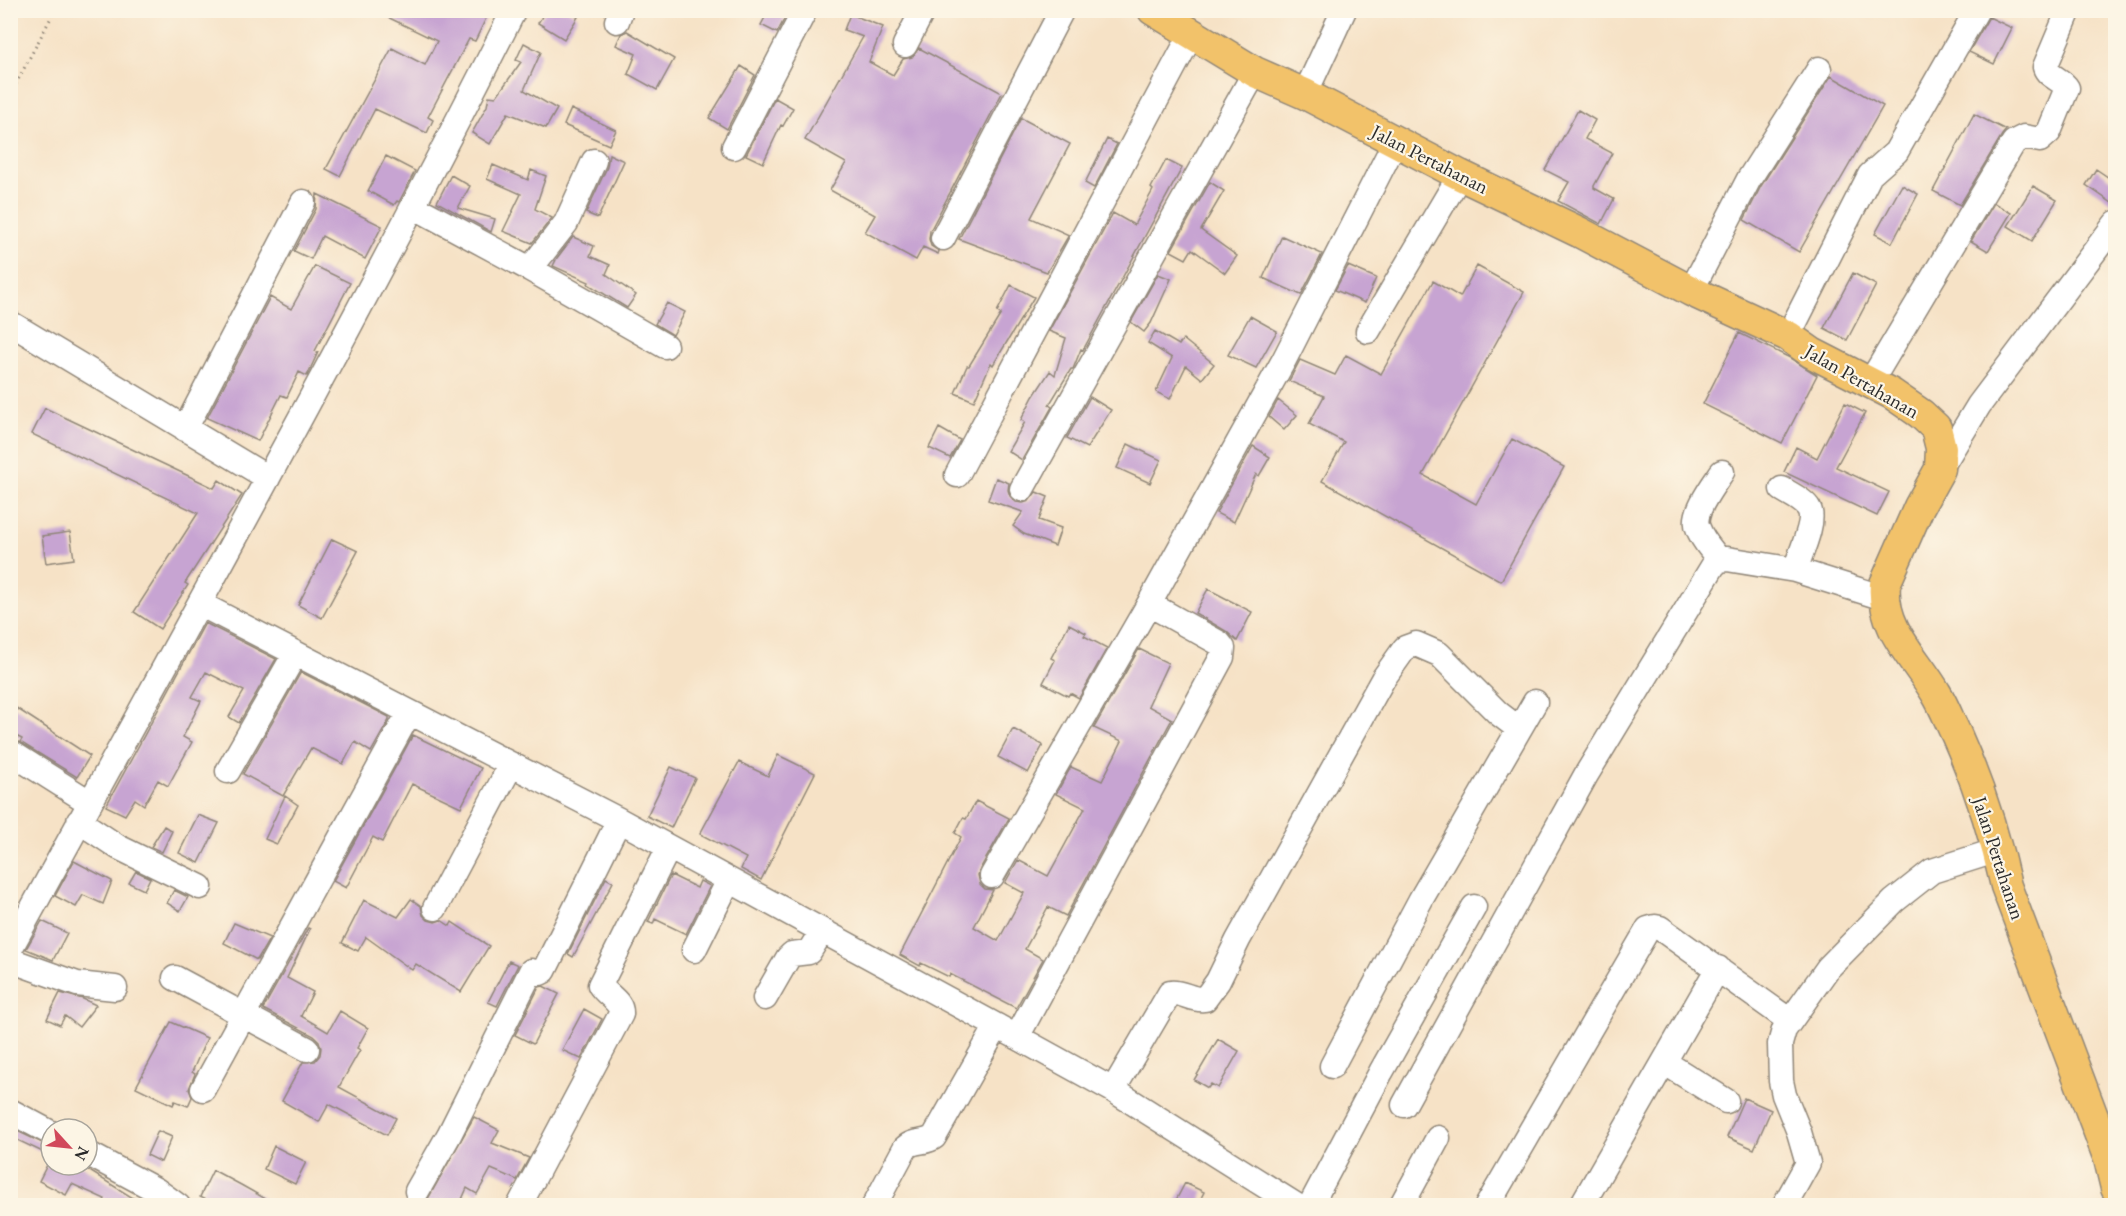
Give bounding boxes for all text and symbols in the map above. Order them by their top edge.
street label: Jalan Pertahanan [1365,117,1493,200]
street label: Jalan Pertahanan [1798,337,1924,425]
street label: Jalan Pertahanan [1966,791,2031,923]
north arrow [39,1117,99,1177]
text: N [70,1143,94,1164]

